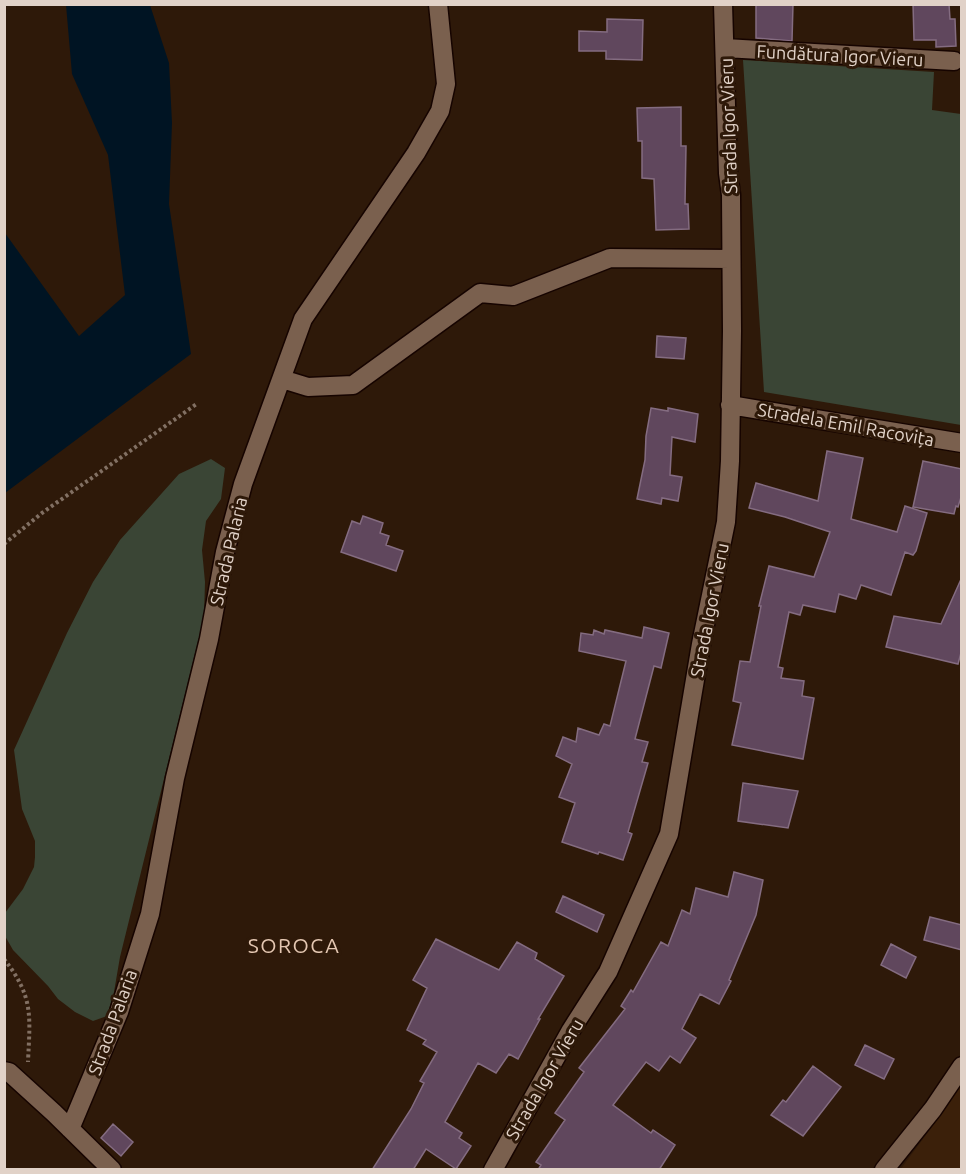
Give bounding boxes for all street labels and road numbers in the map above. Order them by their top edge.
street label: Fundătura Igor Vieru [756,41,924,69]
street label: Strada Igor Vieru [716,58,740,194]
street label: Stradela Emil Racovița [756,399,936,449]
street label: Strada Palaria [206,495,250,607]
street label: Strada Igor Vieru [686,541,732,679]
street label: Strada Palaria [84,967,140,1077]
street label: Strada Igor Vieru [501,1015,587,1143]

